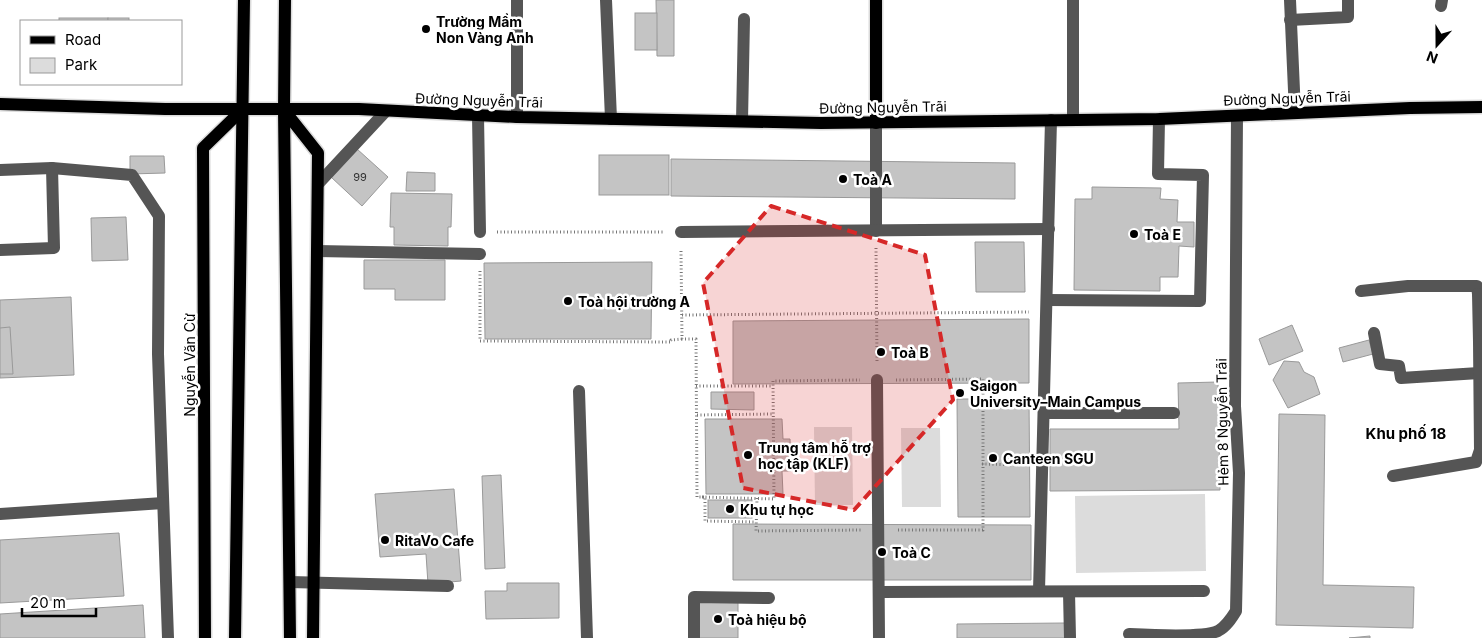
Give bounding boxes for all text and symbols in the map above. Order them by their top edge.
place label: Trường Mầm Non Vàng Anh [436,13,534,46]
legend [20,20,182,85]
north arrow [1412,20,1462,70]
marker: Trường Mầm Non Vàng Anh [420,23,432,35]
text: Road [65,30,101,49]
text: N [1424,48,1440,67]
text: Park [65,55,98,74]
street label: Đường Nguyễn Trãi [1223,87,1351,109]
street label: Đường Nguyễn Trãi [415,89,543,111]
street label: Đường Nguyễn Trãi [819,97,947,117]
house number: 99 [353,170,367,184]
place label: Toà A [853,171,892,188]
marker: Toà A [837,173,849,185]
place label: Toà E [1144,226,1181,243]
marker: Toà E [1128,228,1140,240]
place label: Toà hội trường A [578,293,691,310]
marker: Toà hội trường A [562,295,574,307]
street label: Nguyễn Văn Cừ [181,313,198,417]
place label: Toà B [891,344,929,361]
marker: Toà B [875,346,887,358]
street label: Hẻm 8 Nguyễn Trãi [1212,358,1232,486]
place label: Saigon University–Main Campus [970,377,1141,410]
marker: Saigon University–Main Campus [954,387,966,399]
district label: Khu phố 18 [1366,424,1447,443]
place label: Trung tâm hỗ trợ học tập (KLF) [758,439,871,472]
marker: Trung tâm hỗ trợ học tập (KLF) [742,449,754,461]
place label: Canteen SGU [1003,450,1094,467]
marker: Canteen SGU [987,452,999,464]
place label: Khu tự học [740,501,814,518]
marker: Khu tự học [724,503,736,515]
place label: RitaVo Cafe [395,532,474,549]
marker: RitaVo Cafe [379,534,391,546]
place label: Toà C [892,544,931,561]
marker: Toà C [876,546,888,558]
scale bar [22,586,96,618]
text: 20 m [30,593,66,612]
place label: Toà hiệu bộ [728,611,807,628]
marker: Toà hiệu bộ [712,613,724,625]

